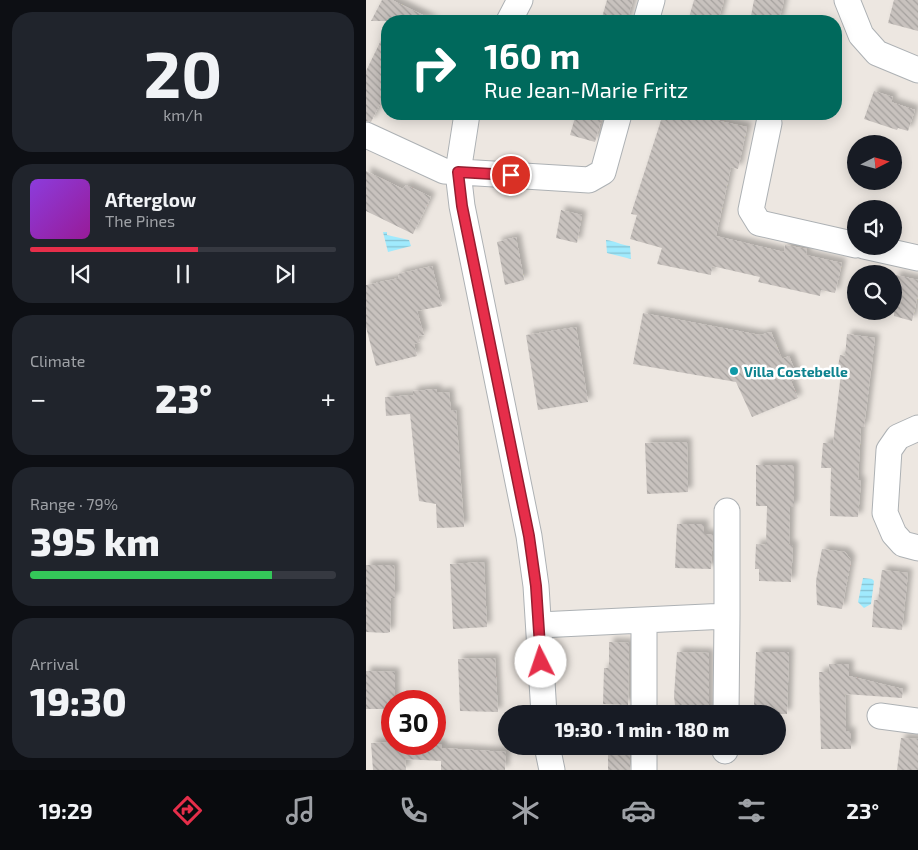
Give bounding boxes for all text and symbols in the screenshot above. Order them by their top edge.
text: 20 [144,33,222,111]
text: 160 m [484,34,580,76]
icon: right [401,35,466,100]
text: Rue Jean-Marie Fritz [484,76,688,102]
text: km/h [163,105,203,124]
north arrow [847,135,902,190]
map controls [847,135,902,320]
pin [490,154,532,196]
icon: arrive [497,161,525,189]
text: Afterglow [105,188,196,211]
button: sound [847,200,902,255]
text: The Pines [105,211,175,230]
icon: previous [67,260,95,288]
icon: pause [169,260,197,288]
icon: next [271,260,299,288]
button: search [847,265,902,320]
text: Climate [30,351,85,370]
place label: Villa Costebelle [744,363,848,380]
marker: Villa Costebelle [728,365,740,377]
text: 23° [155,375,212,421]
text: − [30,381,46,415]
text: + [321,381,336,415]
text: Range · 79% [30,494,118,513]
text: 395 km [30,518,160,564]
position arrow [514,635,566,687]
text: Arrival [30,654,79,673]
text: 19:30 [30,678,126,724]
speed limit sign: 30 [381,690,446,755]
text: 19:30 · 1 min · 180 m [555,718,729,741]
icon: directions [170,793,205,828]
icon: music [283,793,318,828]
icon: phone [396,793,431,828]
icon: climate [508,793,543,828]
icon: car [621,793,656,828]
icon: filters [734,793,769,828]
text: 19:29 [39,797,93,823]
text: 23° [846,797,879,823]

